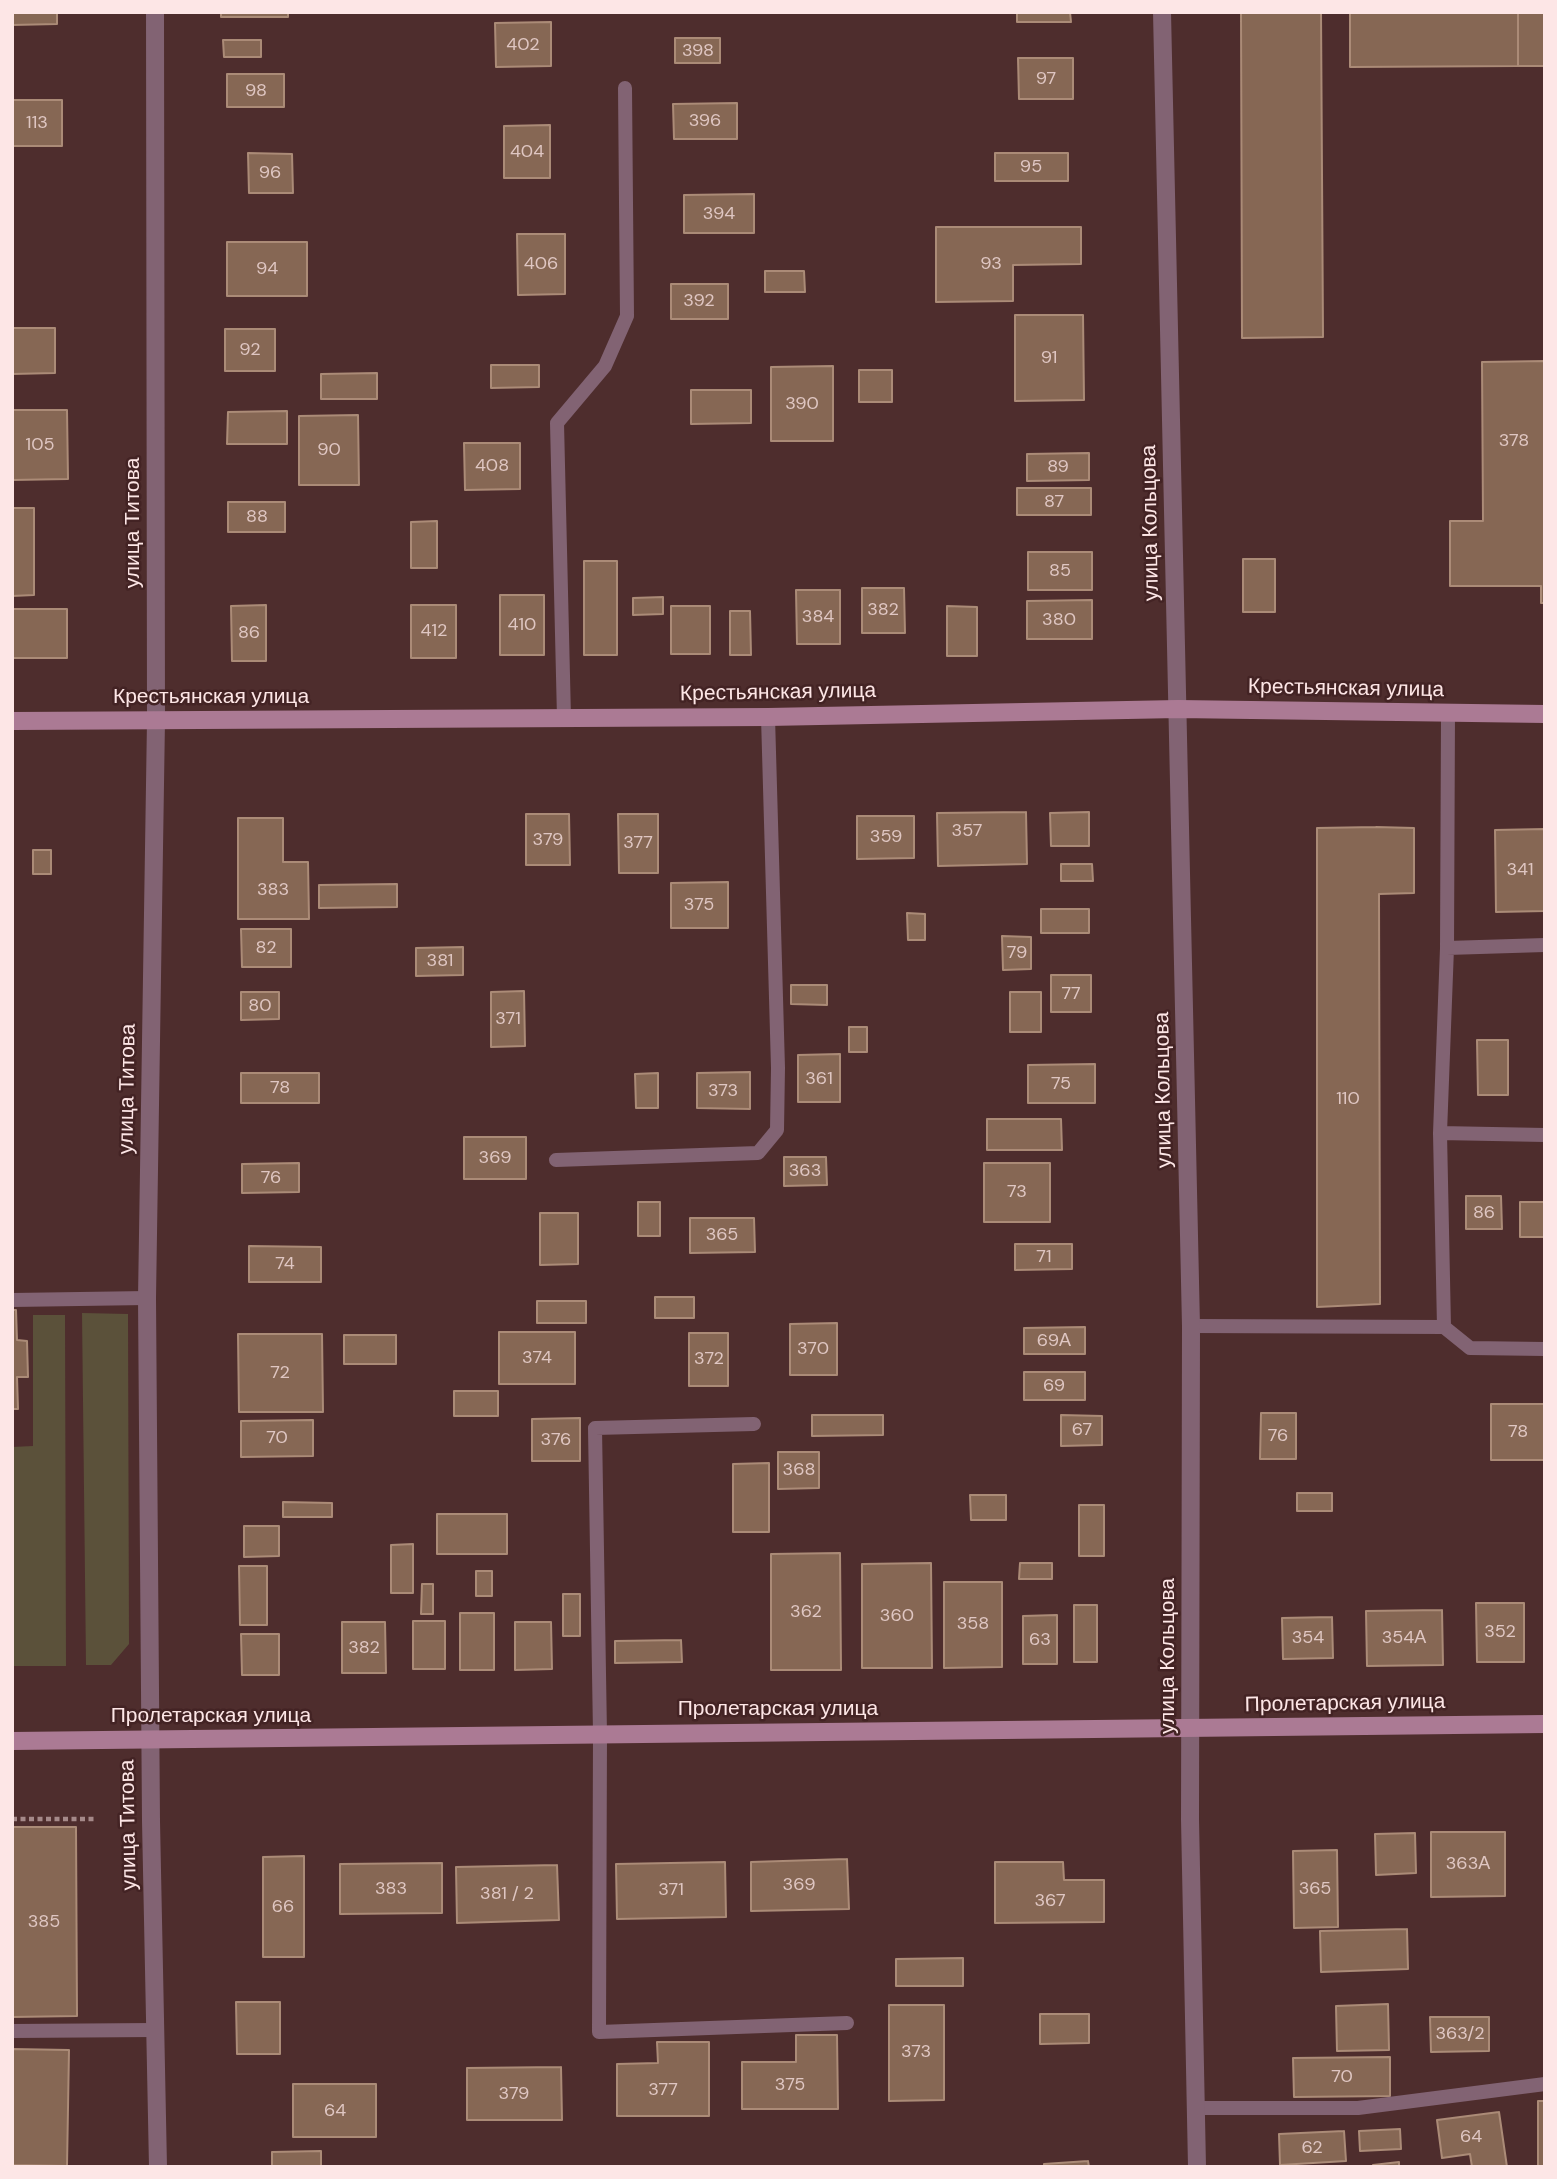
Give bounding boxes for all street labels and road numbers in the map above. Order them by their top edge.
street label: улица Кольцова [1137,445,1165,601]
street label: улица Титова [120,458,146,588]
street label: Крестьянская улица [1248,675,1444,703]
street label: Крестьянская улица [680,679,876,707]
street label: Крестьянская улица [113,684,309,710]
street label: улица Кольцова [1150,1012,1178,1168]
street label: улица Титова [114,1023,142,1155]
street label: улица Кольцова [1155,1578,1181,1734]
street label: Пролетарская улица [1245,1690,1445,1718]
street label: Пролетарская улица [678,1696,878,1722]
street label: Пролетарская улица [111,1703,311,1729]
street label: улица Титова [115,1759,143,1891]

